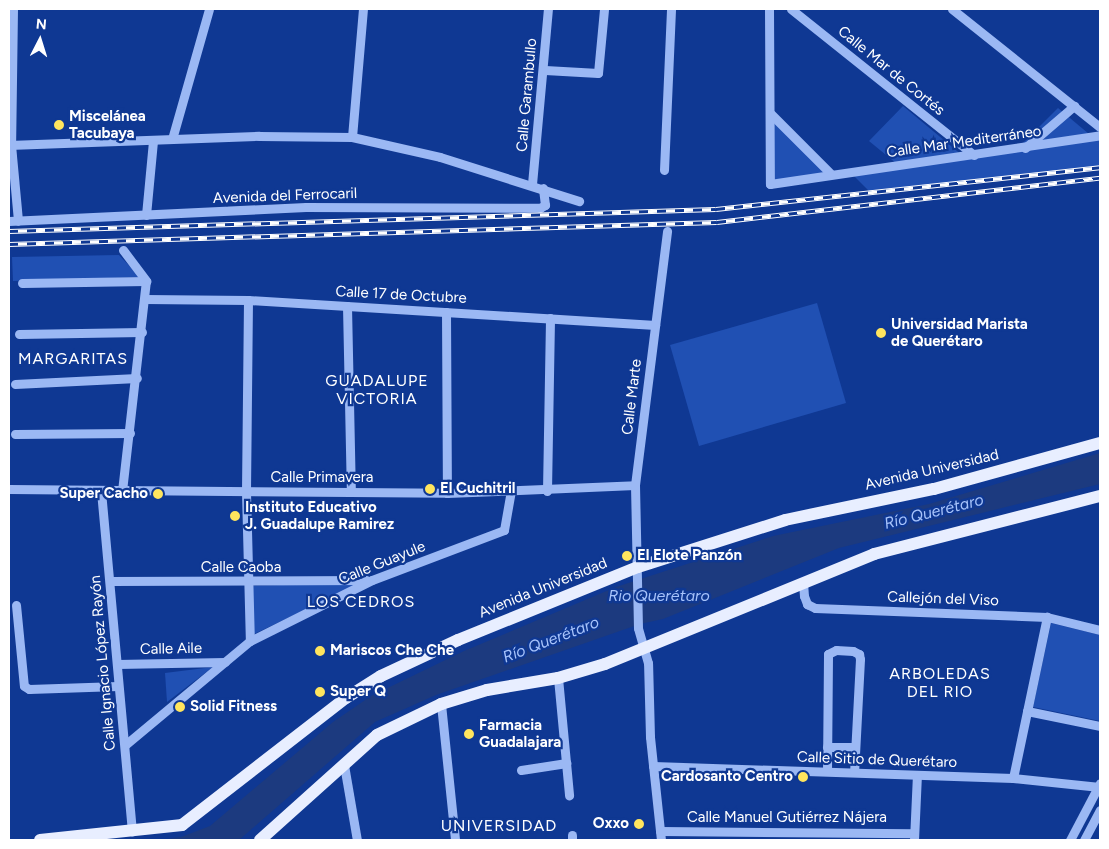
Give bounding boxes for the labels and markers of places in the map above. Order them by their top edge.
place label: Miscelánea Tacubaya [69,107,146,142]
marker: Miscelánea Tacubaya [53,119,65,131]
place label: Universidad Marista de Querétaro [891,315,1028,350]
marker: Universidad Marista de Querétaro [875,327,887,339]
place label: El Cuchitril [440,480,515,498]
marker: El Cuchitril [424,483,436,495]
place label: Super Cacho [59,485,148,503]
marker: Super Cacho [152,488,164,500]
place label: Instituto Educativo J. Guadalupe Ramirez [245,498,394,533]
marker: Instituto Educativo J. Guadalupe Ramirez [229,510,241,522]
place label: El Elote Panzón [637,547,742,565]
marker: El Elote Panzón [621,550,633,562]
place label: Mariscos Che Che [330,642,454,660]
marker: Mariscos Che Che [314,645,326,657]
place label: Super Q [330,683,386,701]
marker: Super Q [314,686,326,698]
place label: Solid Fitness [190,698,277,716]
marker: Solid Fitness [174,701,186,713]
place label: Farmacia Guadalajara [479,716,561,751]
marker: Farmacia Guadalajara [463,728,475,740]
place label: Cardosanto Centro [661,768,793,786]
marker: Cardosanto Centro [797,771,809,783]
place label: Oxxo [593,815,629,833]
marker: Oxxo [633,818,645,830]

